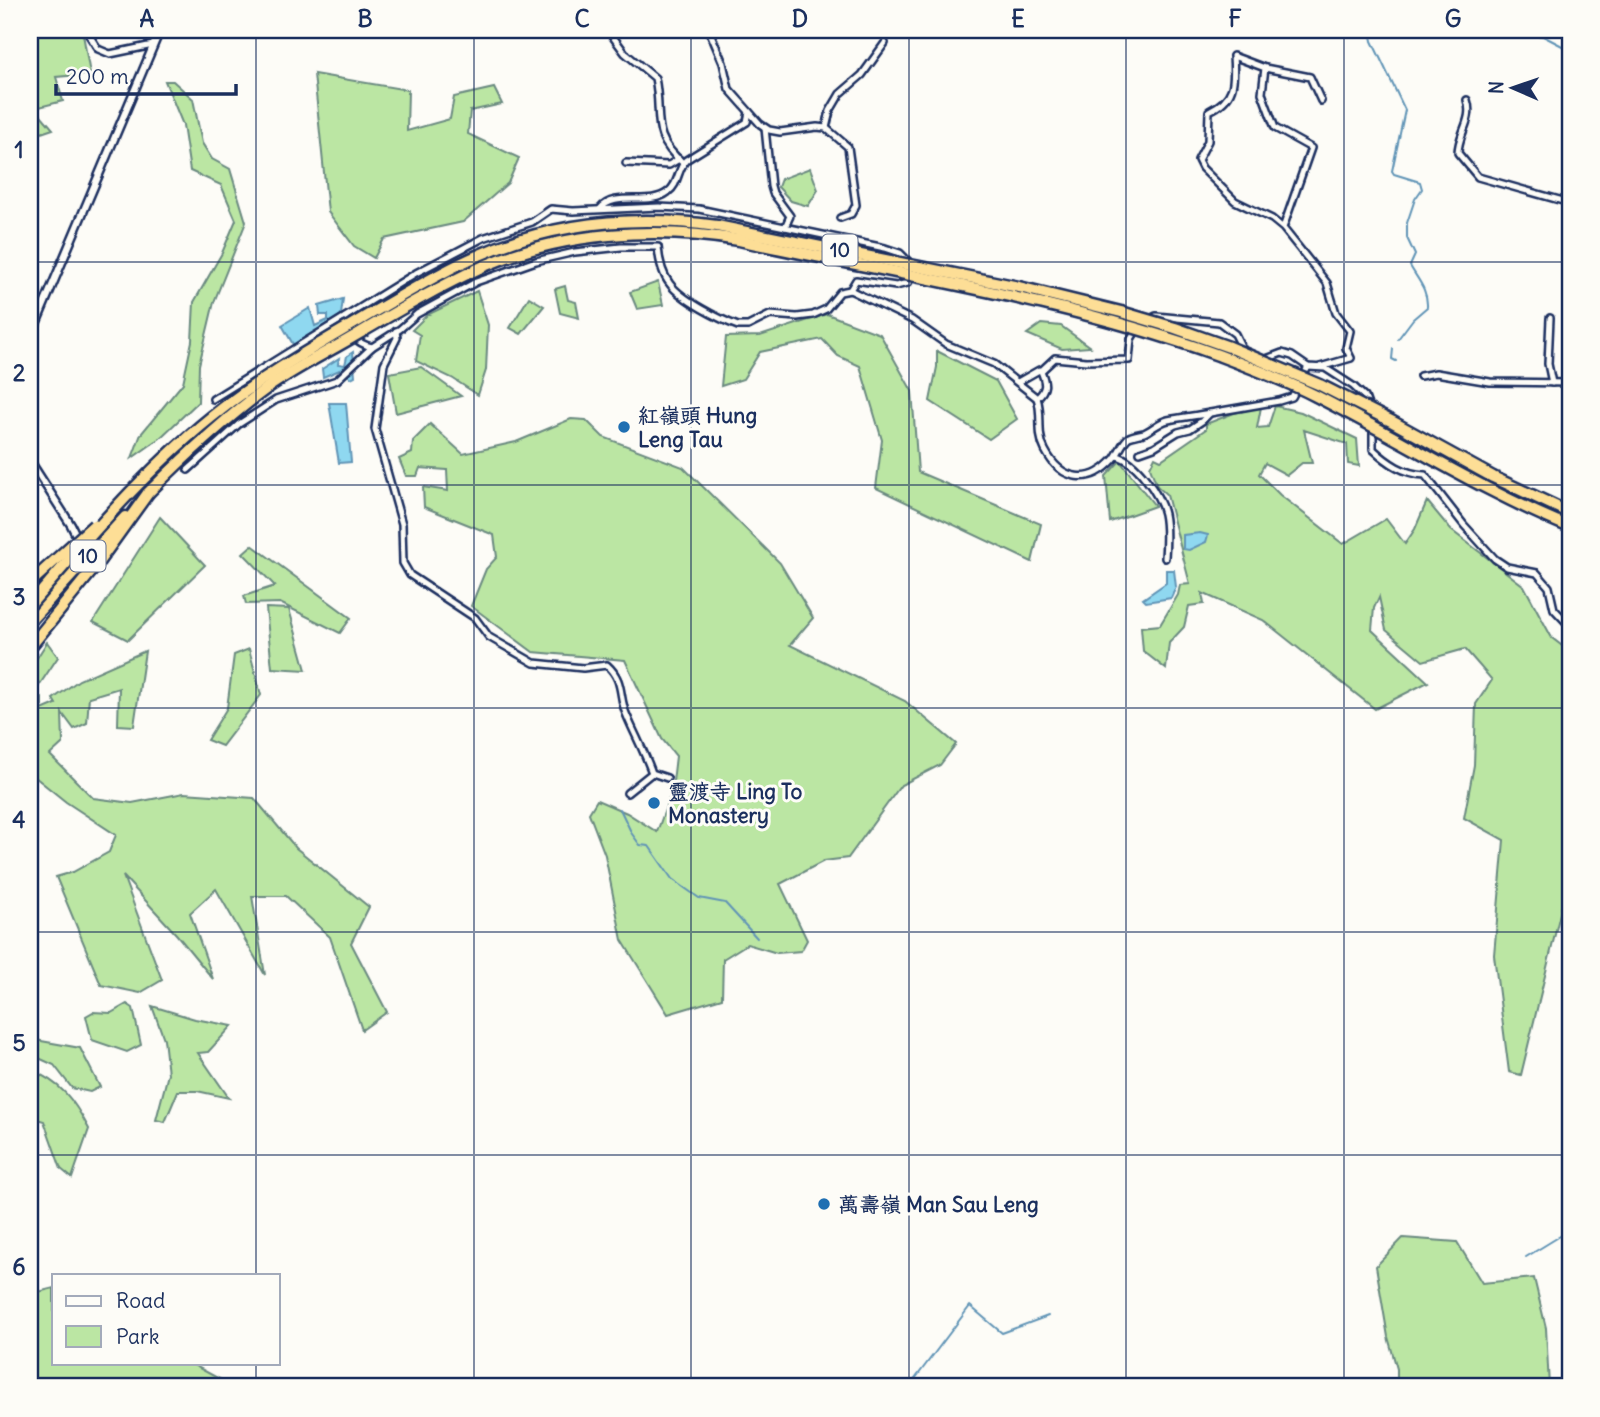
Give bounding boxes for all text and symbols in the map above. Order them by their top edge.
text: A [140,4,155,33]
text: B [357,4,373,33]
text: C [574,4,590,33]
text: D [792,4,808,33]
text: E [1011,4,1025,33]
text: F [1228,4,1242,33]
text: G [1445,4,1461,33]
scale bar [56,52,236,96]
north arrow [1478,52,1548,122]
text: 200 m [66,63,129,90]
text: N [1484,80,1508,94]
text: 1 [14,135,24,164]
road number: 10 [822,234,858,266]
text: 2 [13,358,26,387]
place label: 紅嶺頭 Hung Leng Tau [638,402,757,453]
marker: 紅嶺頭 Hung Leng Tau [616,419,632,435]
road number: 10 [70,540,106,572]
text: 3 [12,582,26,611]
place label: 靈渡寺 Ling To Monastery [668,778,803,829]
marker: 靈渡寺 Ling To Monastery [646,795,662,811]
text: 4 [12,805,26,834]
text: 5 [12,1028,26,1057]
place label: 萬壽嶺 Man Sau Leng [838,1191,1039,1218]
marker: 萬壽嶺 Man Sau Leng [816,1196,832,1212]
text: 6 [12,1252,26,1281]
legend [52,1274,280,1364]
text: Road [116,1287,165,1314]
text: Park [116,1323,159,1350]

